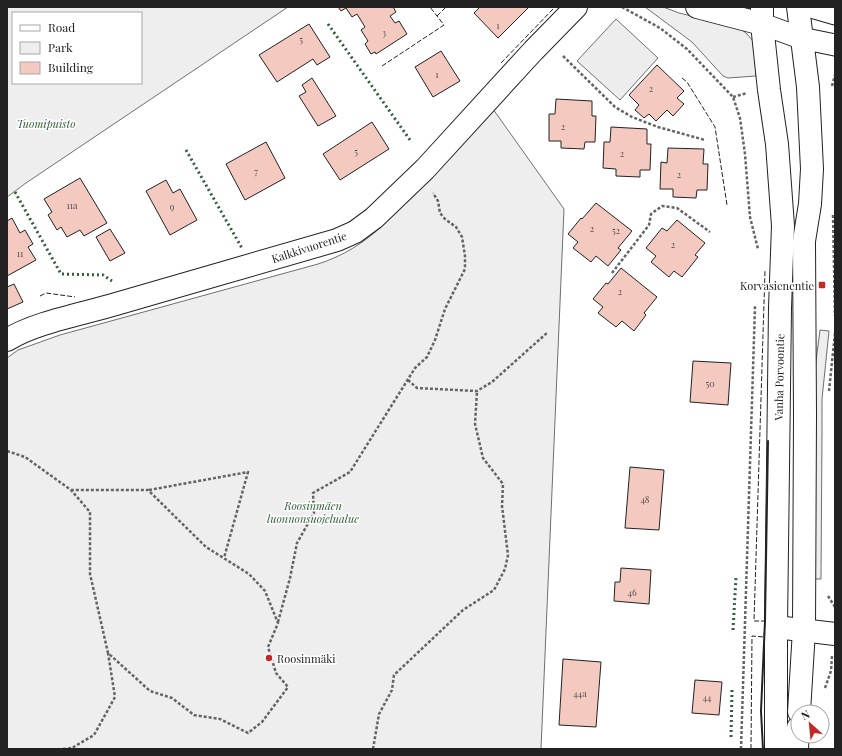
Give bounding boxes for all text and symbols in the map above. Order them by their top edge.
legend [12,12,142,84]
text: Road [48,19,75,35]
house number: 1 [496,19,500,31]
house number: 3 [382,26,386,38]
house number: 5 [299,33,303,45]
text: Park [48,39,73,55]
text: Building [48,59,94,75]
house number: 1 [435,68,439,80]
house number: 2 [649,82,653,94]
park label: Tuomipuisto [16,116,76,131]
house number: 2 [561,120,565,132]
house number: 5 [354,145,358,157]
house number: 2 [620,147,624,159]
house number: 7 [254,165,258,177]
house number: 2 [677,168,681,180]
house number: 11a [66,199,78,211]
house number: 9 [170,200,175,212]
house number: 2 [590,222,594,234]
house number: 52 [612,224,620,236]
street label: Kalkkivuorentie [270,228,349,266]
house number: 2 [671,238,675,250]
house number: 11 [17,247,24,259]
place label: Korvasienentie [740,278,814,293]
marker: Korvasienentie [817,280,827,290]
house number: 2 [618,285,622,297]
street label: Vanha Porvoontie [771,333,787,421]
house number: 50 [705,377,715,389]
house number: 48 [640,493,650,505]
park label: Roosinmäen luonnonsuojelualue [267,498,359,526]
house number: 46 [627,586,637,598]
place label: Roosinmäki [277,651,335,666]
marker: Roosinmäki [264,653,274,663]
house number: 44a [573,687,587,699]
house number: 44 [703,691,712,703]
north arrow [790,704,830,744]
text: N [798,706,812,723]

